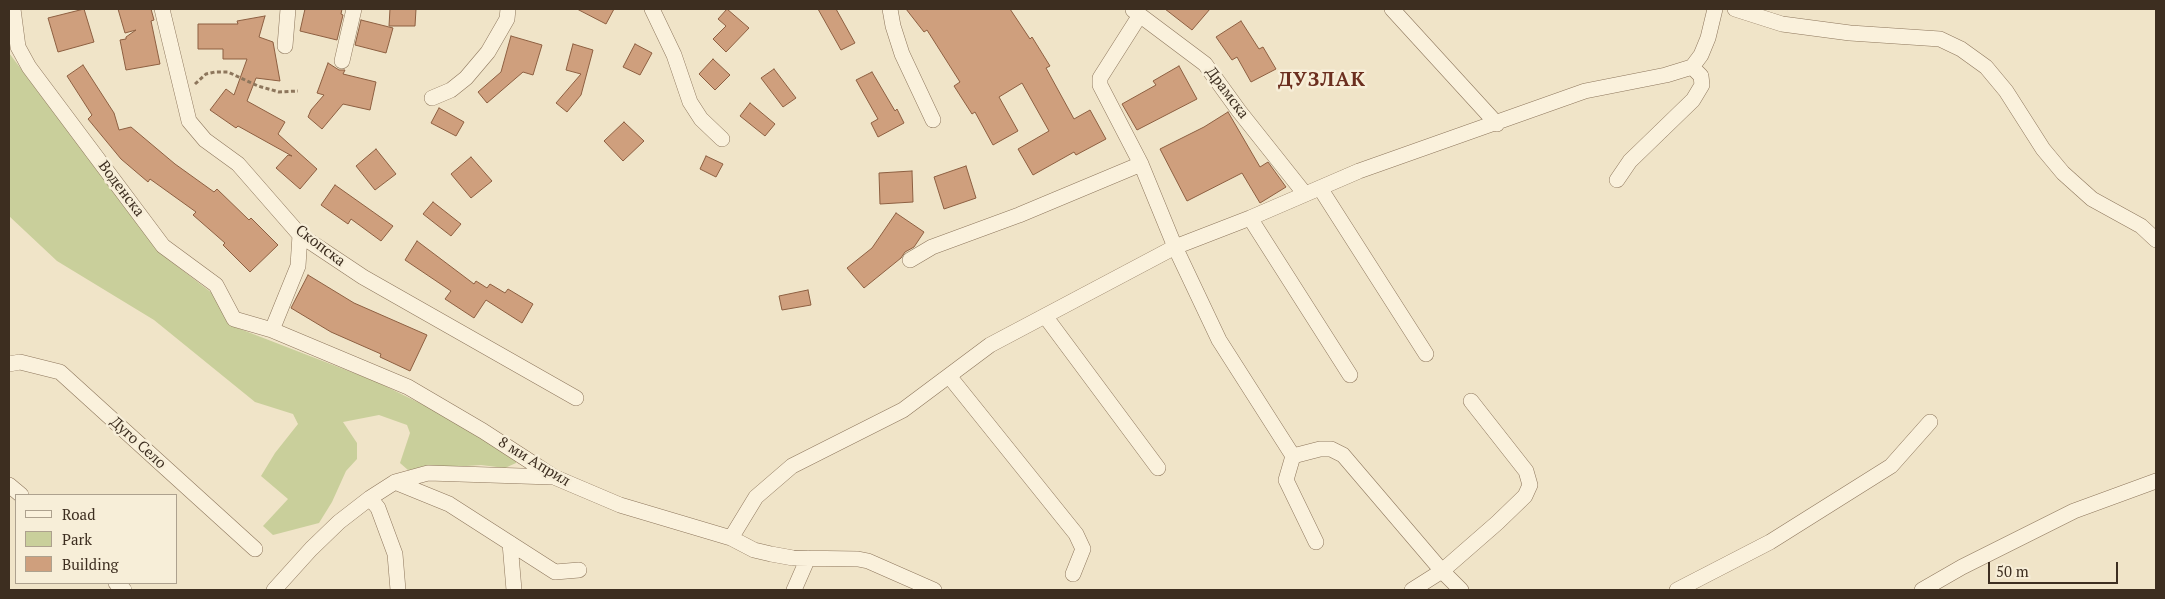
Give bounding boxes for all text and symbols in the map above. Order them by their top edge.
street label: Драмска [1202,64,1252,122]
district label: ДУЗЛАК [1277,68,1367,92]
street label: Воденска [94,158,148,220]
street label: Скопска [292,221,348,271]
street label: Дуго Село [106,413,170,473]
street label: 8 ми Април [495,434,573,490]
legend [15,494,178,584]
text: Road [62,504,95,524]
text: Park [62,529,92,549]
scale bar [1990,552,2120,584]
text: Building [62,554,119,574]
text: 50 m [1996,561,2029,581]

